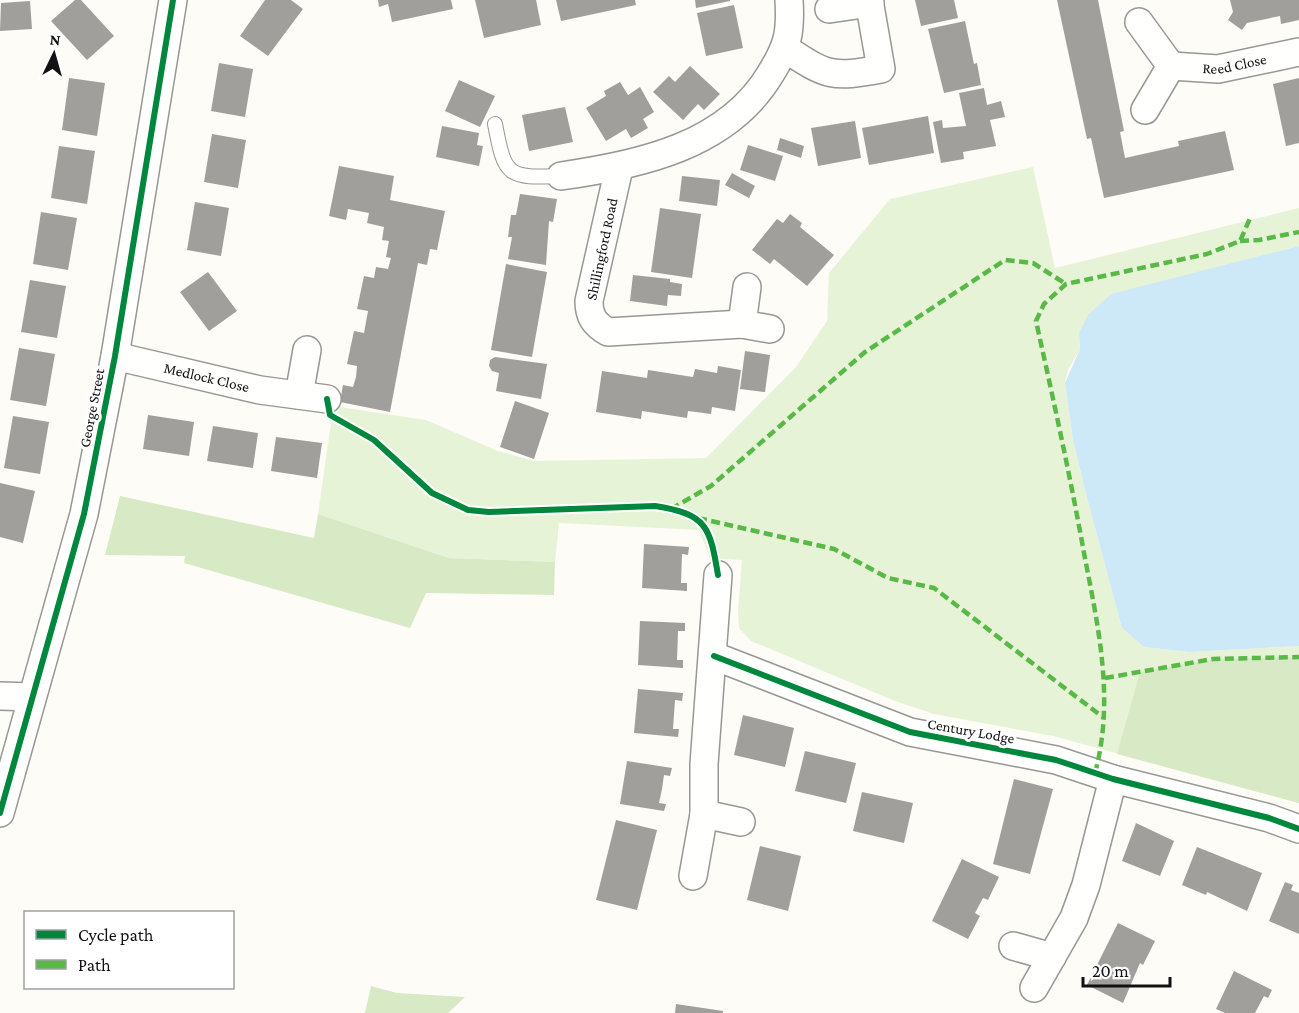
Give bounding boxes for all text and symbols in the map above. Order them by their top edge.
north arrow [24,24,84,84]
text: N [49,31,62,49]
street label: Reed Close [1202,51,1268,77]
street label: Shillingford Road [583,196,622,302]
street label: Medlock Close [162,360,251,395]
street label: George Street [76,366,109,449]
street label: Century Lodge [926,715,1016,748]
legend [24,911,234,989]
text: Cycle path [78,925,154,945]
scale bar [1083,950,1170,988]
text: Path [78,955,111,975]
text: 20 m [1092,961,1129,981]

